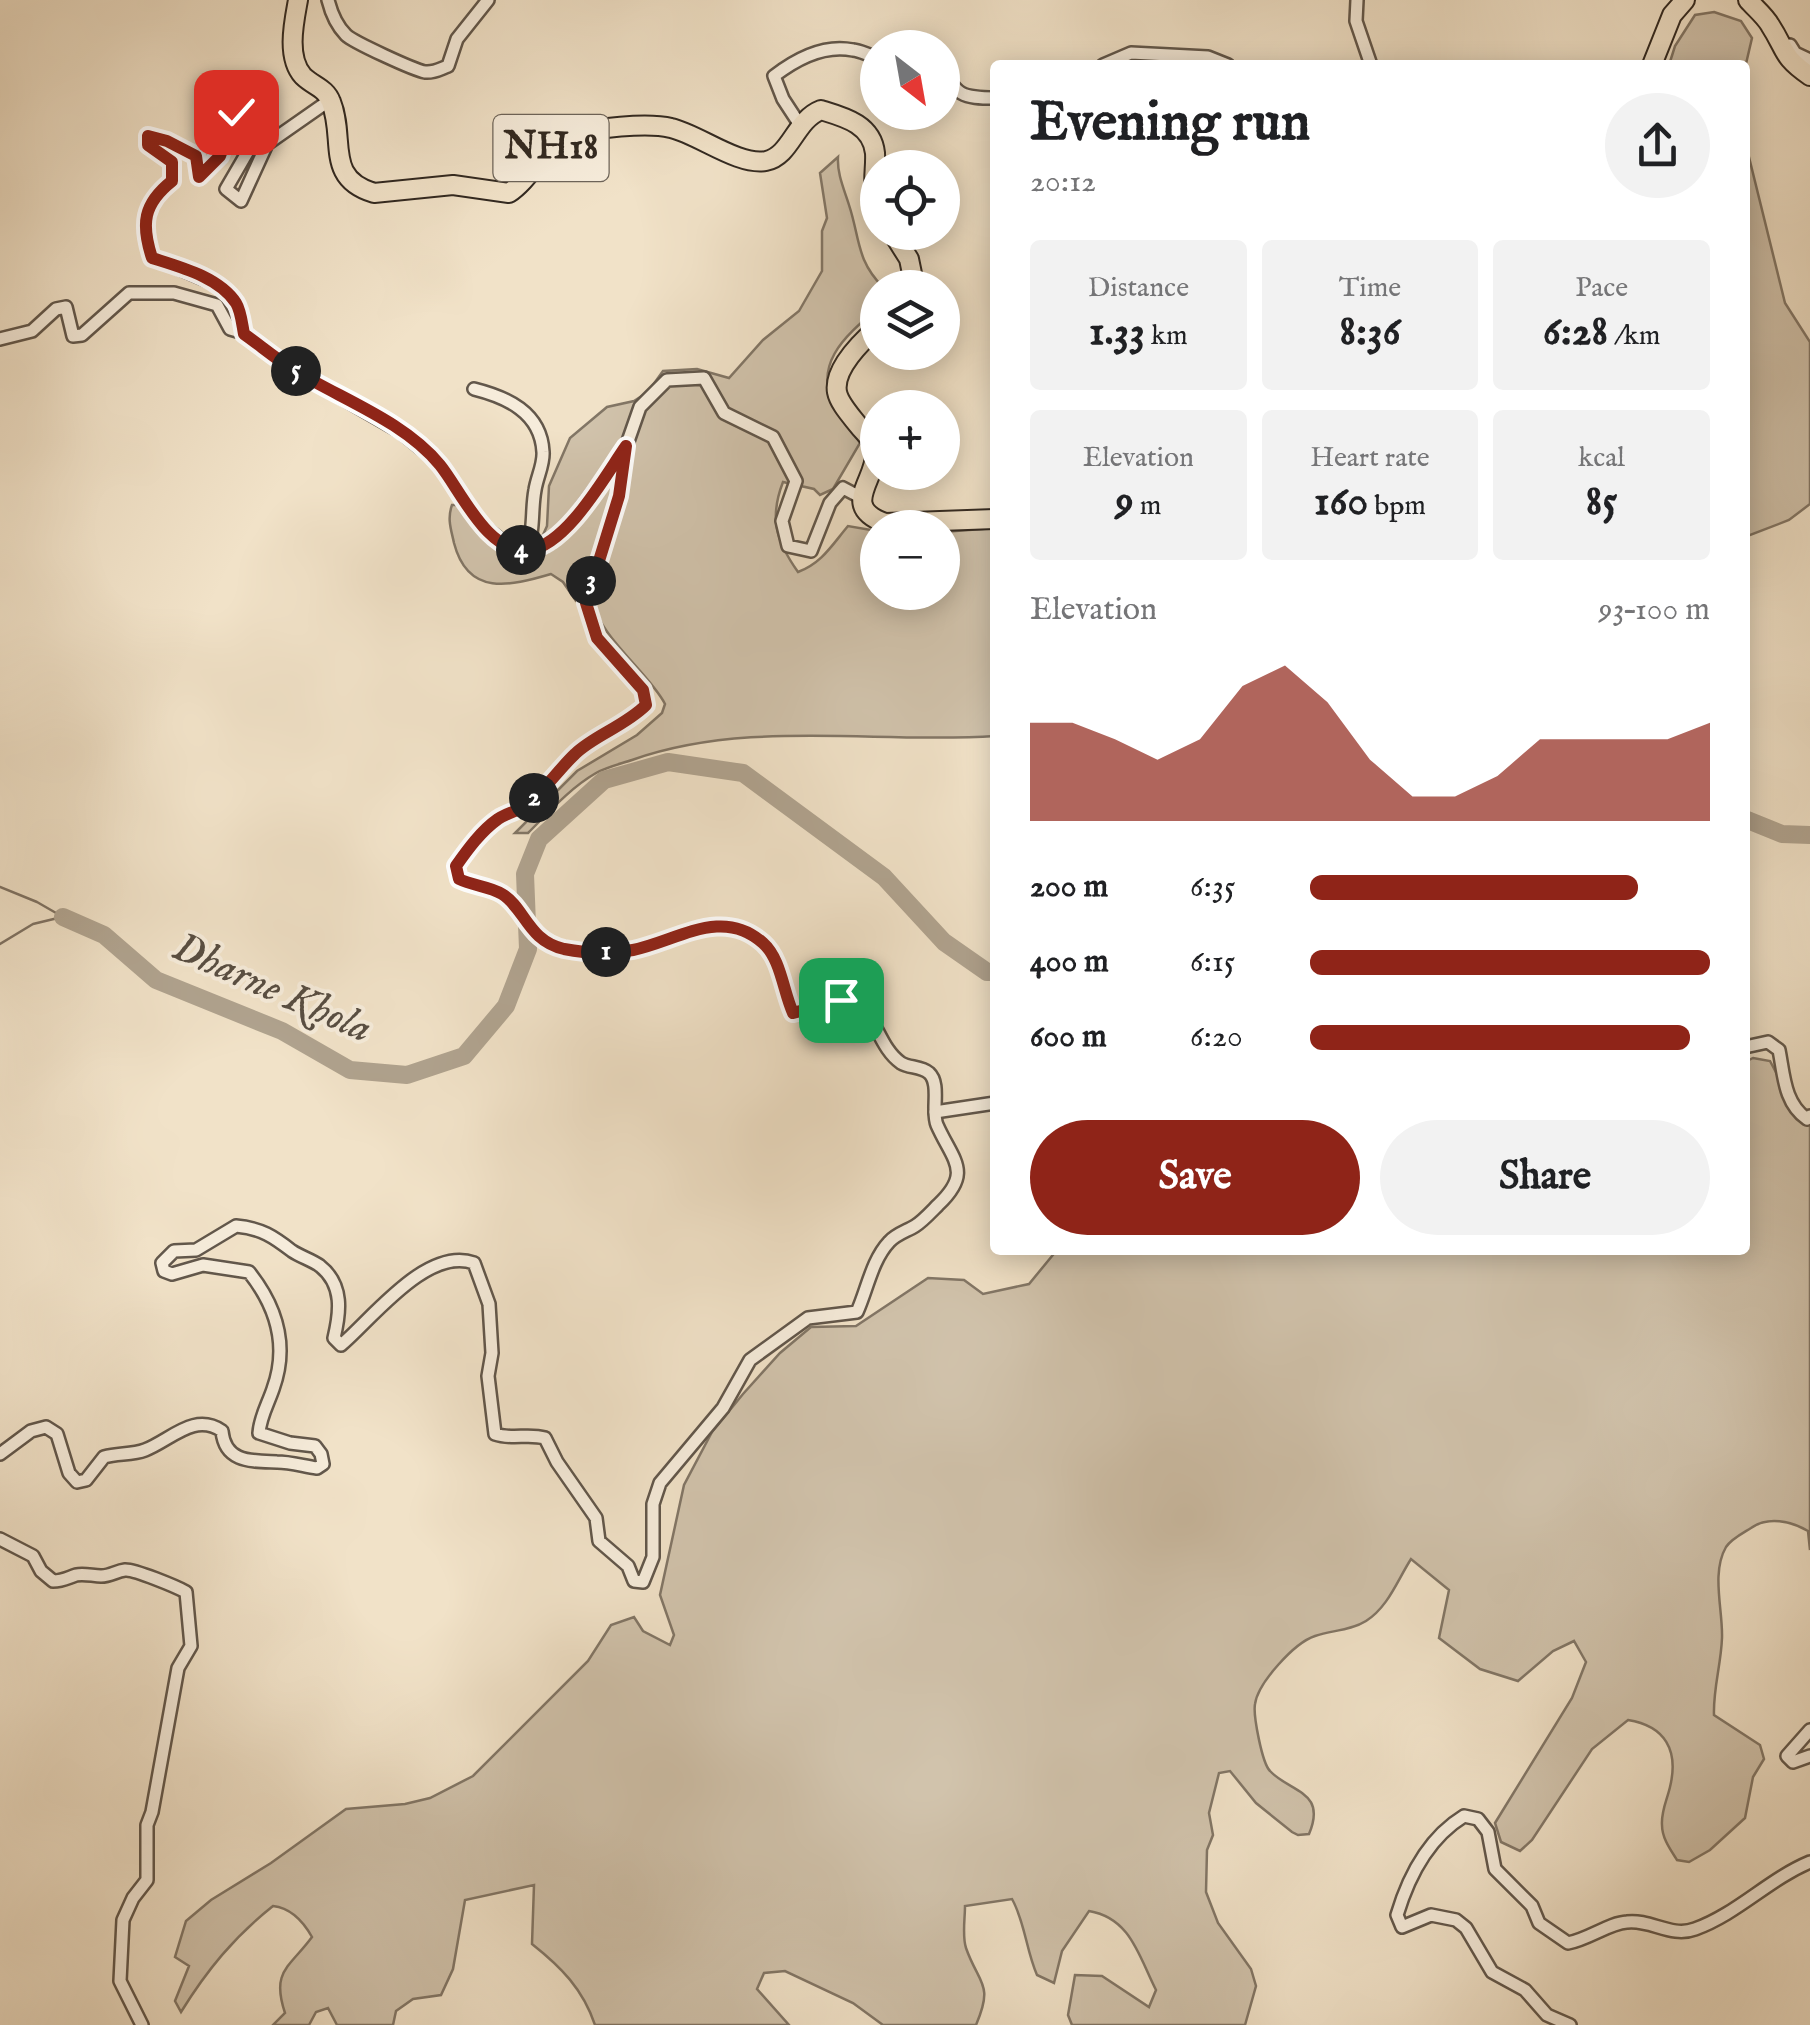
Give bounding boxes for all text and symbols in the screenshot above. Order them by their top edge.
north arrow [860,30,960,130]
map controls [860,30,960,610]
pin [194,70,279,155]
icon: check [209,85,264,140]
text: Evening run [1030,89,1310,159]
button: share [1605,93,1710,198]
road number: NH18 [494,115,608,181]
button: locate [860,150,960,250]
text: 20:12 [1030,162,1096,203]
button: layers [860,270,960,370]
text: Distance [1088,271,1189,306]
text: Time [1339,271,1401,306]
text: Pace [1575,271,1628,306]
text: 1.33 [1089,306,1145,359]
text: 8:36 [1340,306,1400,359]
text: 6:28 [1543,306,1608,359]
text: km [1145,319,1188,354]
text: /km [1608,319,1660,354]
pin: 5 [271,346,321,396]
text: 5 [291,353,301,388]
button: + [860,390,960,490]
text: Elevation [1083,441,1194,476]
text: Heart rate [1310,441,1430,476]
text: kcal [1578,441,1625,476]
text: 9 [1115,476,1134,529]
text: 160 [1314,476,1368,529]
text: 85 [1586,476,1618,529]
text: m [1134,489,1161,524]
text: bpm [1368,489,1426,524]
button: − [860,510,960,610]
pin: 4 [496,525,546,575]
text: 4 [514,532,528,567]
pin: 3 [566,556,616,606]
text: 3 [586,563,596,598]
text: Elevation [1030,590,1157,631]
text: 93–100 m [1598,590,1710,631]
pin: 2 [509,773,559,823]
text: 2 [527,780,541,815]
text: 200 m [1030,867,1108,908]
text: 6:35 [1190,867,1235,908]
water label: Dharne Khola [164,922,380,1056]
pin: 1 [581,927,631,977]
text: 1 [601,934,611,969]
text: 400 m [1030,942,1109,983]
text: 6:15 [1190,942,1235,983]
pin [799,958,884,1043]
icon: arrive [814,973,869,1028]
text: 600 m [1030,1017,1107,1058]
text: 6:20 [1190,1017,1243,1058]
button: Save [1030,1120,1360,1235]
button: Share [1380,1120,1710,1235]

